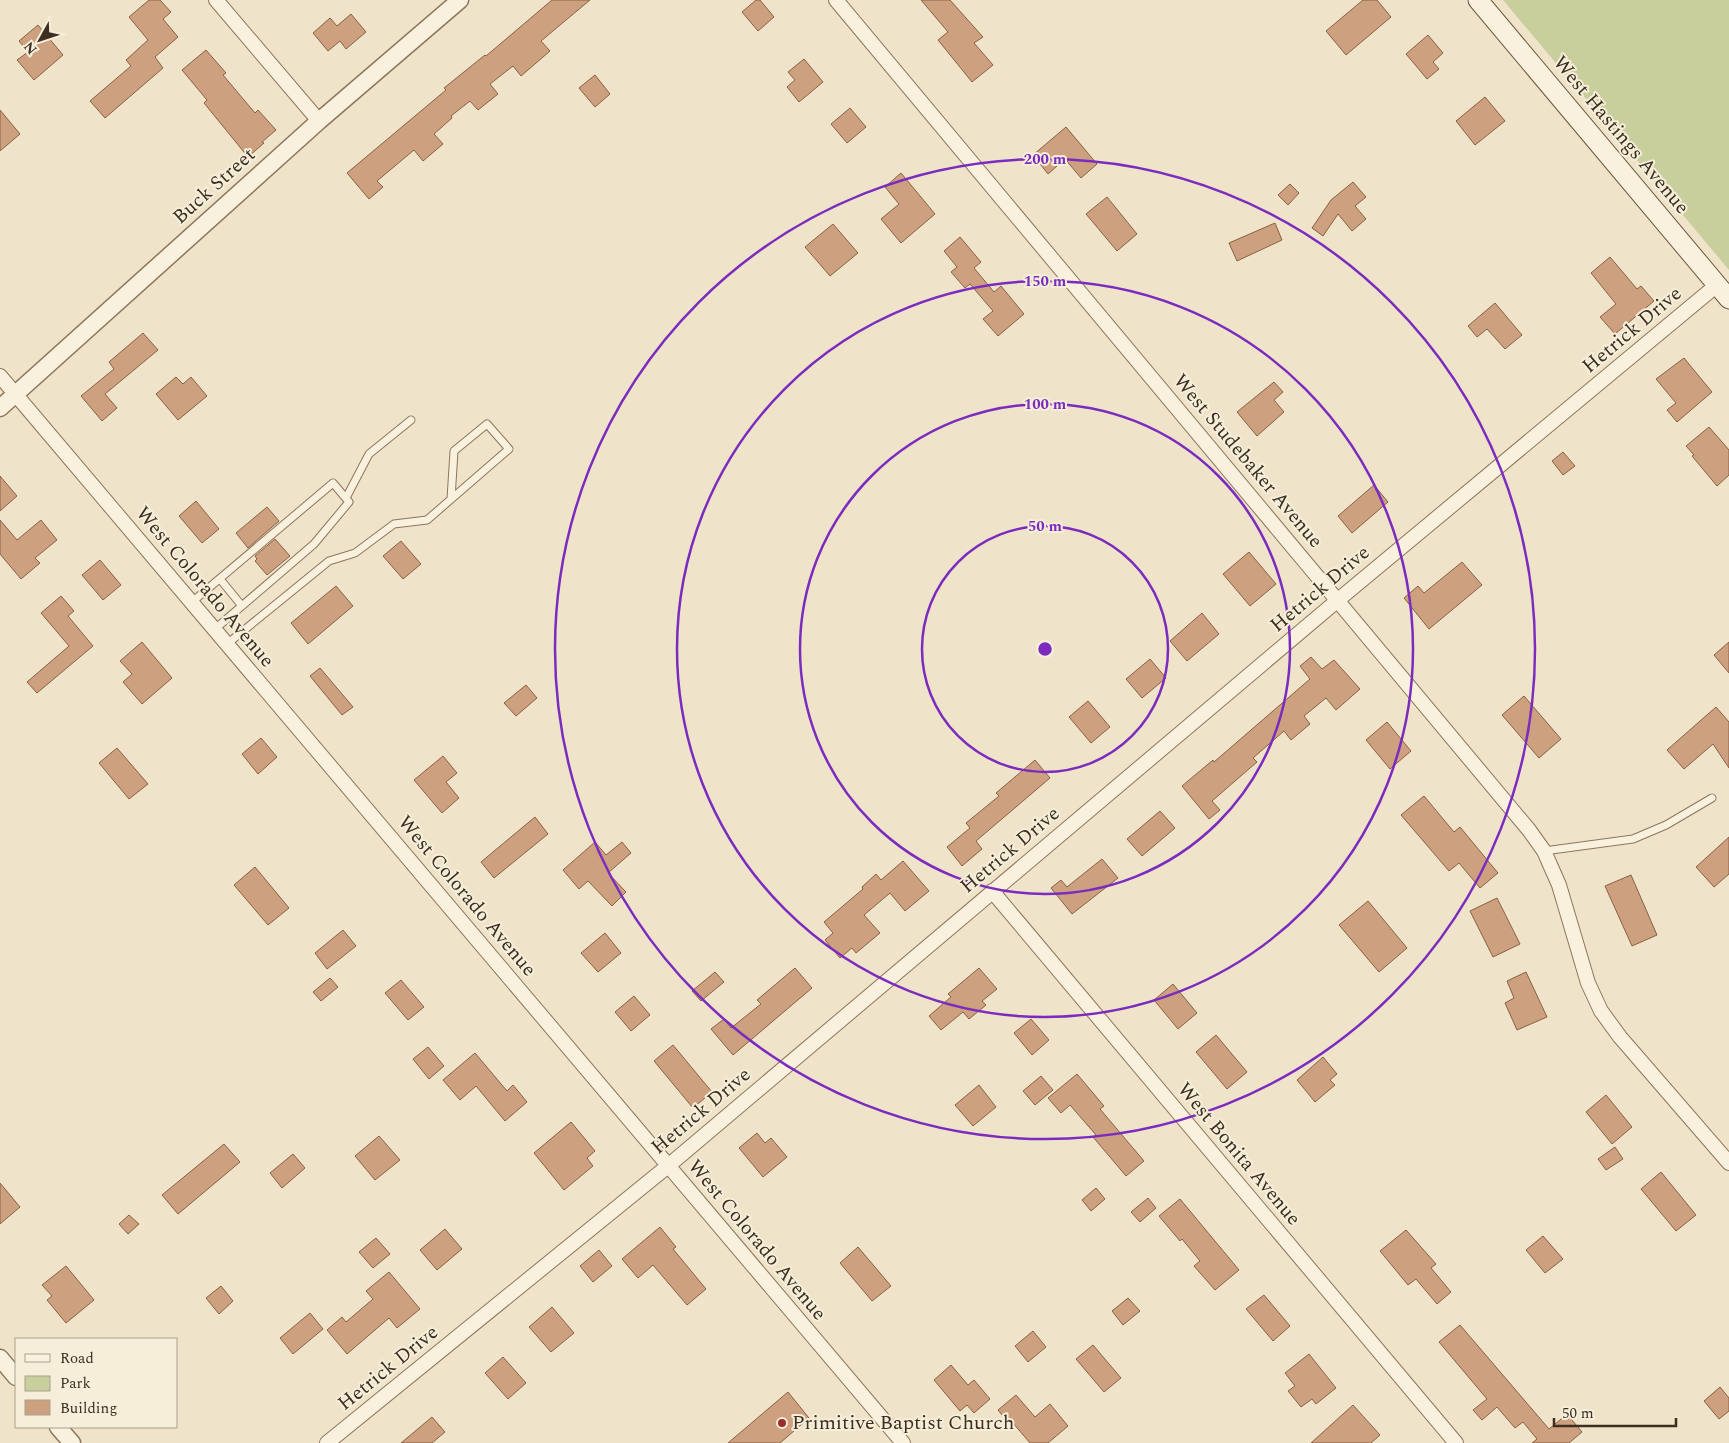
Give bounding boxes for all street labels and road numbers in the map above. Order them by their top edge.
street label: West Hastings Avenue [1546,49,1696,221]
street label: Buck Street [166,141,262,231]
street label: Hetrick Drive [1576,279,1688,381]
street label: West Studebaker Avenue [1166,367,1330,555]
street label: West Colorado Avenue [128,500,282,674]
street label: Hetrick Drive [1264,538,1376,640]
street label: Hetrick Drive [954,799,1066,901]
street label: West Colorado Avenue [390,809,544,983]
street label: Hetrick Drive [645,1060,757,1162]
street label: West Bonita Avenue [1170,1076,1308,1232]
street label: West Colorado Avenue [680,1153,834,1327]
street label: Hetrick Drive [331,1318,445,1418]

